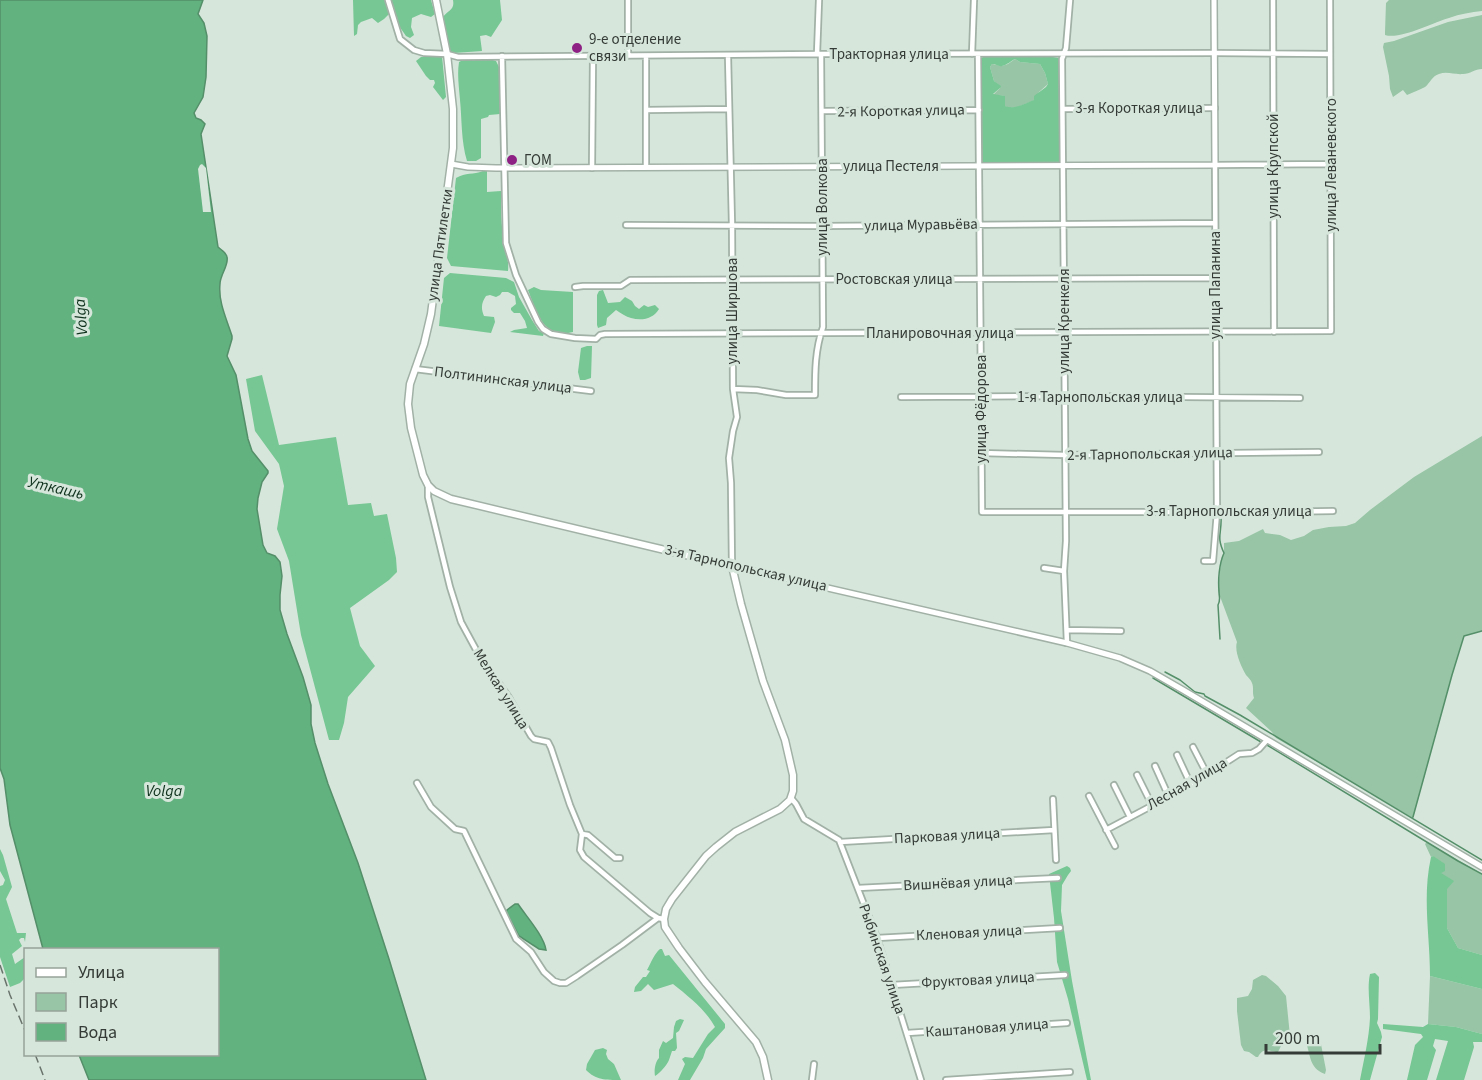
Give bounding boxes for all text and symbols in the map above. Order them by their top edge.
place label: 9-е отделение связи [589,29,681,67]
marker: 9-е отделение связи [570,41,584,55]
street label: Тракторная улица [829,44,949,65]
street label: 3-я Короткая улица [1075,98,1203,119]
street label: улица Леваневского [1321,98,1342,232]
street label: 2-я Короткая улица [837,99,965,123]
street label: улица Крупской [1263,113,1284,219]
place label: ГОМ [524,150,552,171]
marker: ГОМ [505,153,519,167]
street label: улица Пестеля [843,156,939,177]
street label: улица Волкова [812,158,833,256]
street label: улица Пятилетки [422,188,458,302]
street label: улица Муравьёва [864,214,978,236]
street label: улица Папанина [1205,231,1226,339]
street label: улица Ширшова [722,258,743,364]
street label: улица Кренкеля [1054,268,1075,374]
street label: Ростовская улица [835,269,953,290]
water label: Volga [69,297,93,336]
street label: Планировочная улица [866,323,1014,344]
street label: улица Фёдорова [971,355,992,463]
street label: Полтининская улица [433,361,573,399]
street label: 1-я Тарнопольская улица [1017,387,1183,408]
street label: 2-я Тарнопольская улица [1067,442,1233,466]
water label: Уткашь [26,471,86,505]
street label: 3-я Тарнопольская улица [1146,501,1312,522]
street label: 3-я Тарнопольская улица [663,539,829,597]
street label: Мелкая улица [468,645,534,733]
street label: Лесная улица [1143,752,1231,816]
water label: Volga [146,780,183,802]
street label: Парковая улица [893,823,1001,849]
street label: Вишнёвая улица [903,870,1013,896]
street label: Рыбинская улица [853,901,911,1017]
street label: Кленовая улица [915,920,1023,946]
legend [24,948,219,1056]
text: Улица [78,960,125,985]
street label: Фруктовая улица [921,967,1035,993]
text: Парк [78,990,118,1015]
street label: Каштановая улица [925,1013,1049,1043]
scale bar [1266,1017,1380,1055]
text: Вода [78,1020,117,1045]
text: 200 m [1275,1026,1320,1051]

